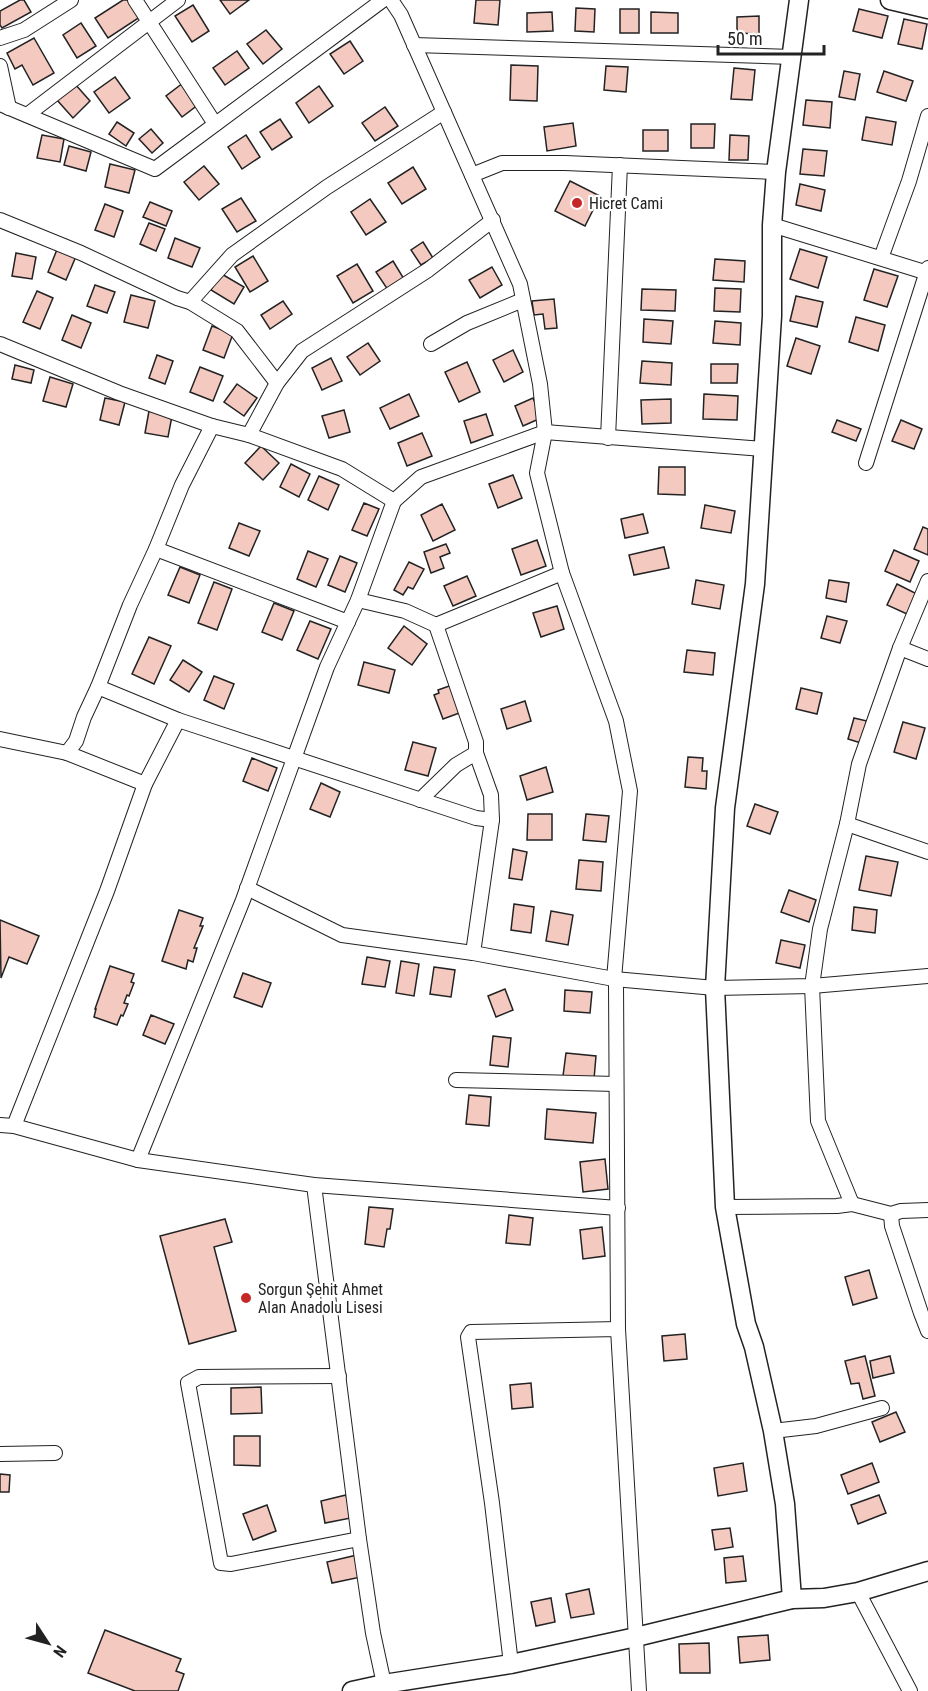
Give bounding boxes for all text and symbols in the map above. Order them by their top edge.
scale bar [718,18,824,56]
text: 50 m [727,28,762,49]
place label: Hicret Cami [589,194,663,213]
marker: Hicret Cami [570,196,584,210]
place label: Sorgun Şehit Ahmet Alan Anadolu Lisesi [258,1280,383,1317]
marker: Sorgun Şehit Ahmet Alan Anadolu Lisesi [239,1291,253,1305]
north arrow [18,1613,78,1673]
text: N [49,1642,70,1661]

